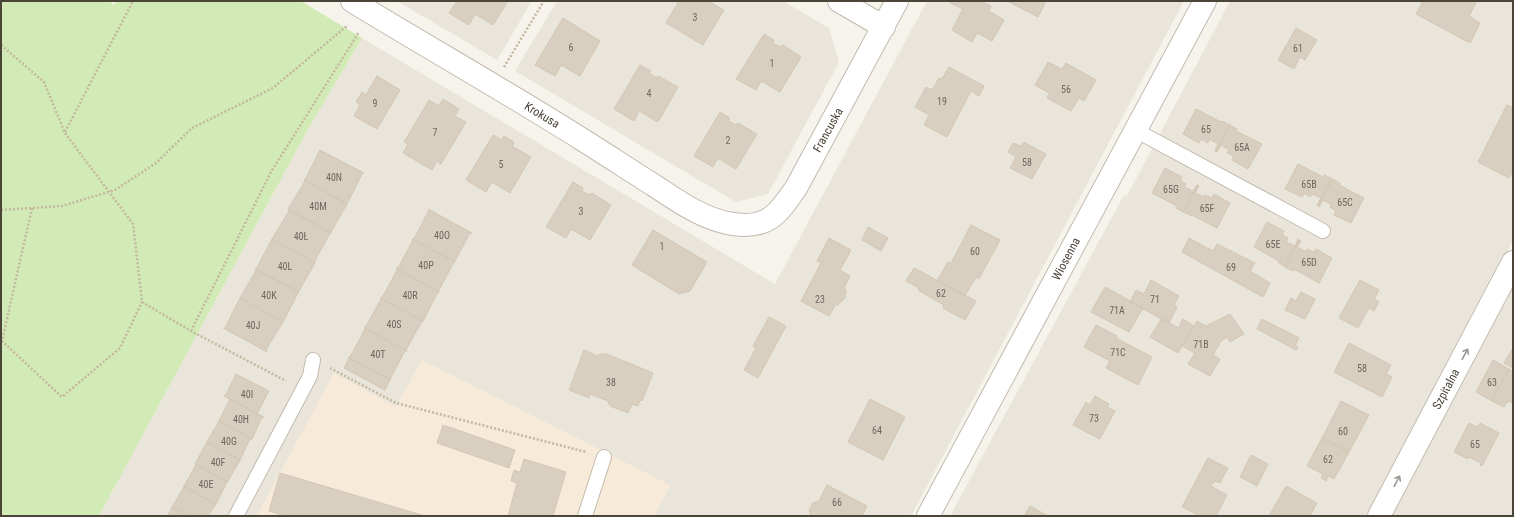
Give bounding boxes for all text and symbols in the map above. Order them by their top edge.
house number: 3 [693,12,698,23]
house number: 6 [569,42,574,53]
house number: 61 [1293,43,1303,54]
house number: 1 [770,58,774,69]
house number: 56 [1061,84,1071,95]
house number: 4 [647,88,652,99]
house number: 19 [937,96,947,107]
house number: 9 [373,98,378,109]
street label: Krokusa [522,99,562,131]
street label: Francuska [810,105,846,155]
house number: 65 [1201,124,1211,135]
house number: 7 [433,127,438,138]
house number: 2 [726,135,731,146]
house number: 65A [1234,142,1250,153]
house number: 58 [1022,157,1032,168]
house number: 5 [499,159,504,170]
house number: 40N [326,172,342,183]
house number: 65B [1301,179,1317,190]
house number: 65G [1163,184,1179,195]
house number: 65C [1337,197,1353,208]
house number: 40M [309,201,327,212]
house number: 65F [1200,203,1215,214]
house number: 3 [579,206,584,217]
house number: 40O [434,230,450,241]
house number: 40Ł [294,231,309,242]
street label: Wiosenna [1049,235,1083,283]
house number: 65E [1266,239,1280,250]
house number: 1 [660,241,664,252]
house number: 60 [970,246,980,257]
house number: 65D [1301,257,1317,268]
house number: 40P [418,260,434,271]
house number: 40L [278,261,293,272]
house number: 69 [1226,262,1236,273]
house number: 62 [936,288,946,299]
house number: 40K [261,290,277,301]
house number: 40R [402,290,418,301]
house number: 23 [815,294,825,305]
house number: 71 [1150,294,1160,305]
house number: 71A [1109,305,1125,316]
house number: 40S [386,319,402,330]
house number: 40J [246,320,261,331]
house number: 71B [1193,339,1209,350]
house number: 71C [1110,347,1126,358]
one-way arrow [1461,348,1469,360]
house number: 40T [370,349,386,360]
house number: 58 [1357,363,1367,374]
street label: Szpitalna [1430,366,1463,412]
house number: 38 [606,377,616,388]
house number: 63 [1487,377,1497,388]
house number: 40I [241,389,253,400]
house number: 73 [1089,413,1099,424]
house number: 40H [233,414,249,425]
house number: 64 [872,425,882,436]
house number: 60 [1338,426,1348,437]
house number: 40G [221,436,237,447]
house number: 65 [1470,439,1480,450]
house number: 62 [1323,454,1333,465]
house number: 40F [211,457,226,468]
one-way arrow [1394,476,1402,488]
house number: 40E [199,479,213,490]
house number: 66 [832,497,842,508]

